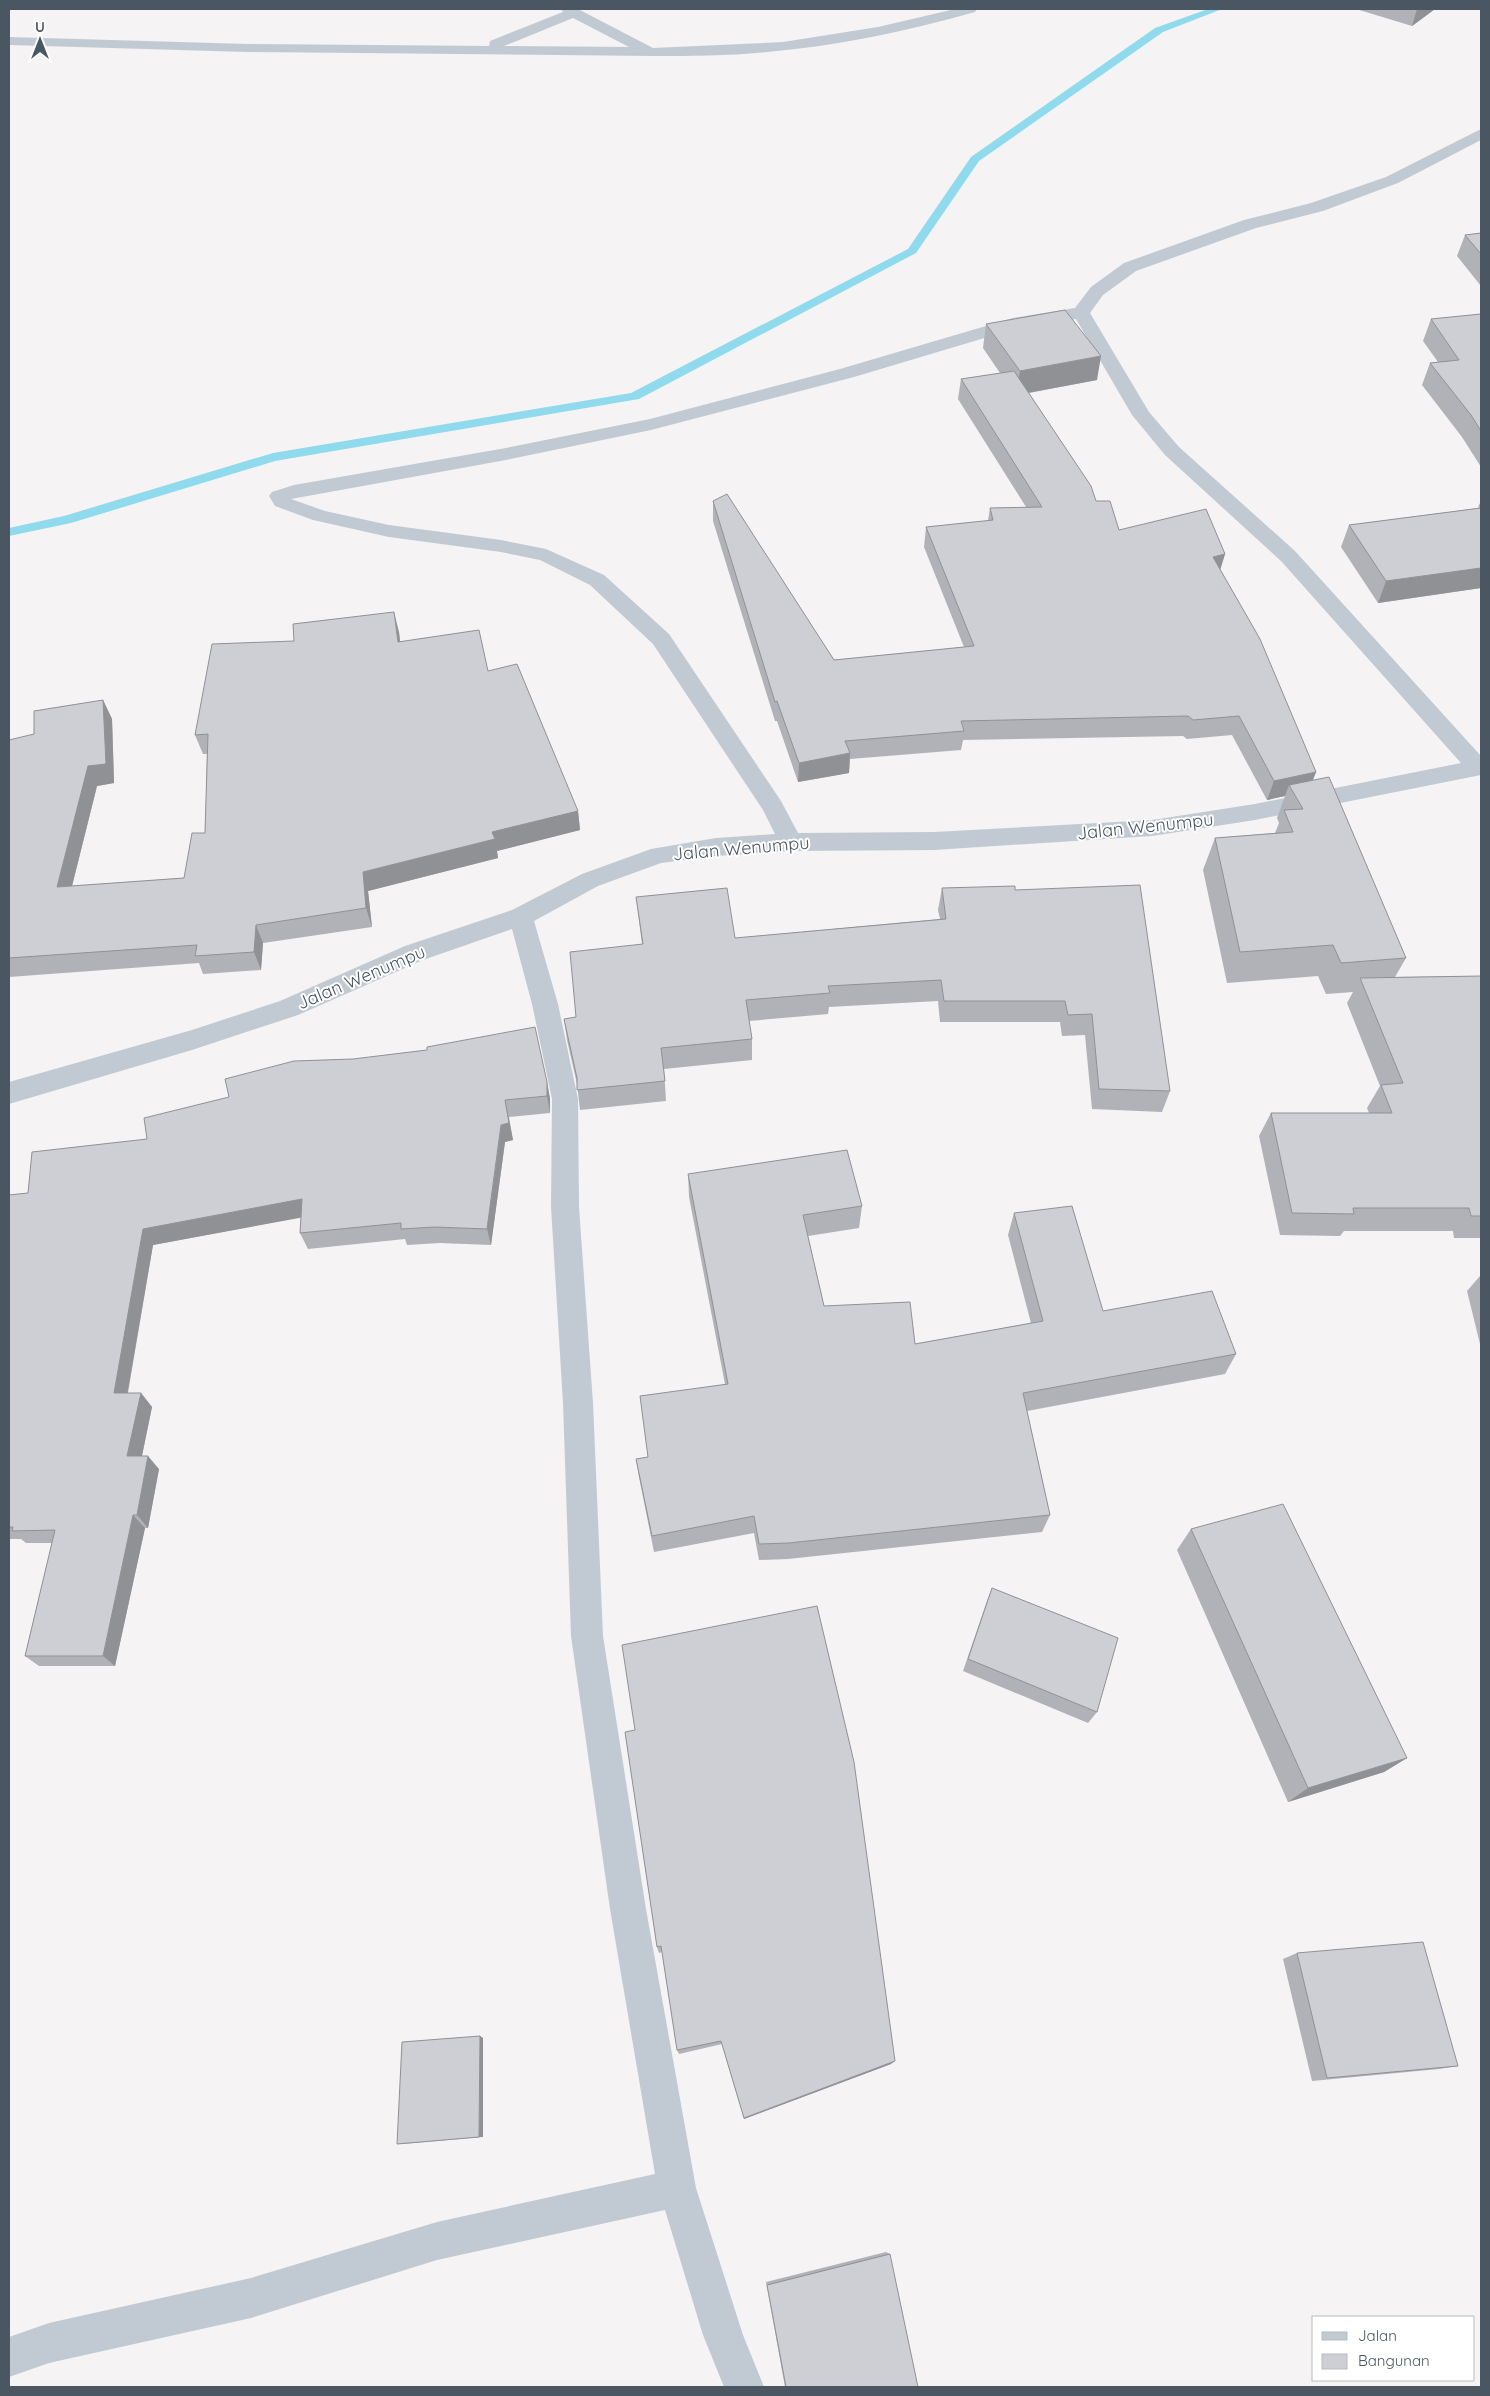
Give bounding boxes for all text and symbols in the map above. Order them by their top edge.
north arrow [15,15,65,65]
text: U [35,18,45,36]
street label: Jalan Wenumpu [1076,807,1214,845]
street label: Jalan Wenumpu [672,831,810,865]
street label: Jalan Wenumpu [293,940,429,1014]
legend [1312,2316,1475,2381]
text: Jalan [1358,2326,1397,2345]
text: Bangunan [1358,2351,1430,2370]

